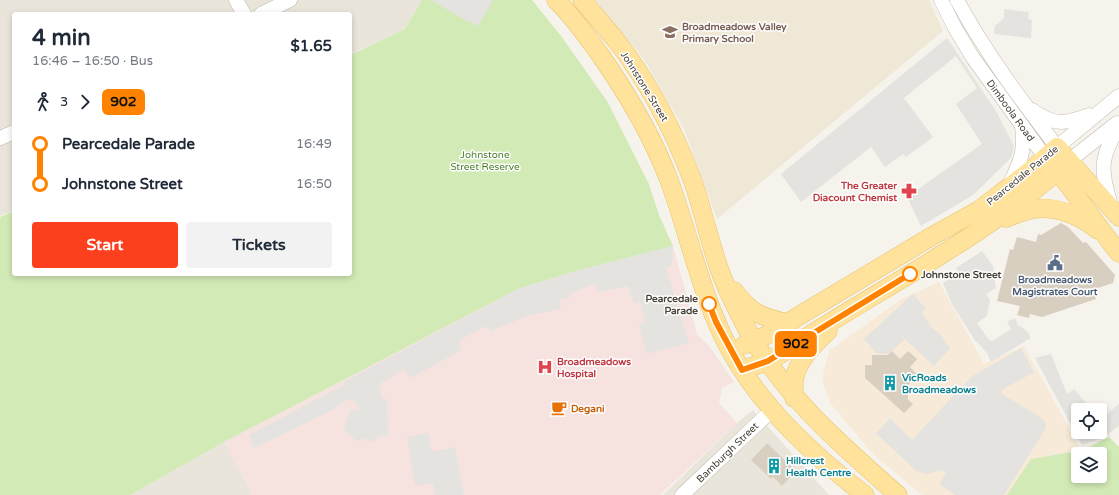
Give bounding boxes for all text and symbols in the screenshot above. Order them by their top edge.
place label: Broadmeadows Valley Primary School [682,21,787,45]
school or university icon: Broadmeadows Valley Primary School [661,23,679,41]
text: 4 min [32,25,91,51]
text: $1.65 [291,37,332,55]
street label: Johnstone Street [618,49,671,124]
text: 16:46 – 16:50 · Bus [32,53,153,69]
street label: Dimboola Road [984,77,1037,144]
icon: walk [32,91,54,113]
icon: forward [74,91,96,113]
text: 902 [110,93,137,110]
text: 3 [60,94,68,110]
text: Pearcedale Parade [62,135,195,153]
text: 16:49 [296,136,332,152]
street label: Pearcedale Parade [984,143,1061,208]
park label: Johnstone Street Reserve [450,149,520,173]
text: Johnstone Street [62,175,183,193]
text: 16:50 [296,176,332,192]
place label: The Greater Diacount Chemist [813,180,897,204]
pharmacy icon: The Greater Diacount Chemist [900,182,918,200]
button: Start [32,222,178,268]
button: Tickets [186,222,332,268]
public building icon: Broadmeadows Magistrates Court [1046,254,1064,272]
marker: Johnstone Street [902,266,918,282]
place label: Johnstone Street [920,269,1002,281]
place label: Broadmeadows Magistrates Court [1012,274,1098,298]
place label: Pearcedale Parade [645,293,698,317]
marker: Pearcedale Parade [701,296,717,312]
line badge: 902 [773,331,819,357]
text: 902 [783,335,809,352]
place label: Broadmeadows Hospital [557,356,631,380]
hospital icon: Broadmeadows Hospital [536,358,554,376]
place label: VicRoads Broadmeadows [902,372,976,396]
building icon: VicRoads Broadmeadows [881,374,899,392]
cafe icon: Degani [550,399,568,417]
place label: Degani [571,403,605,415]
map controls [1071,403,1107,483]
button: locate [1071,403,1107,439]
street label: Bamburgh Street [694,420,761,485]
button: layers [1071,447,1107,483]
place label: Hillcrest Health Centre [786,455,852,479]
building icon: Hillcrest Health Centre [765,457,783,475]

